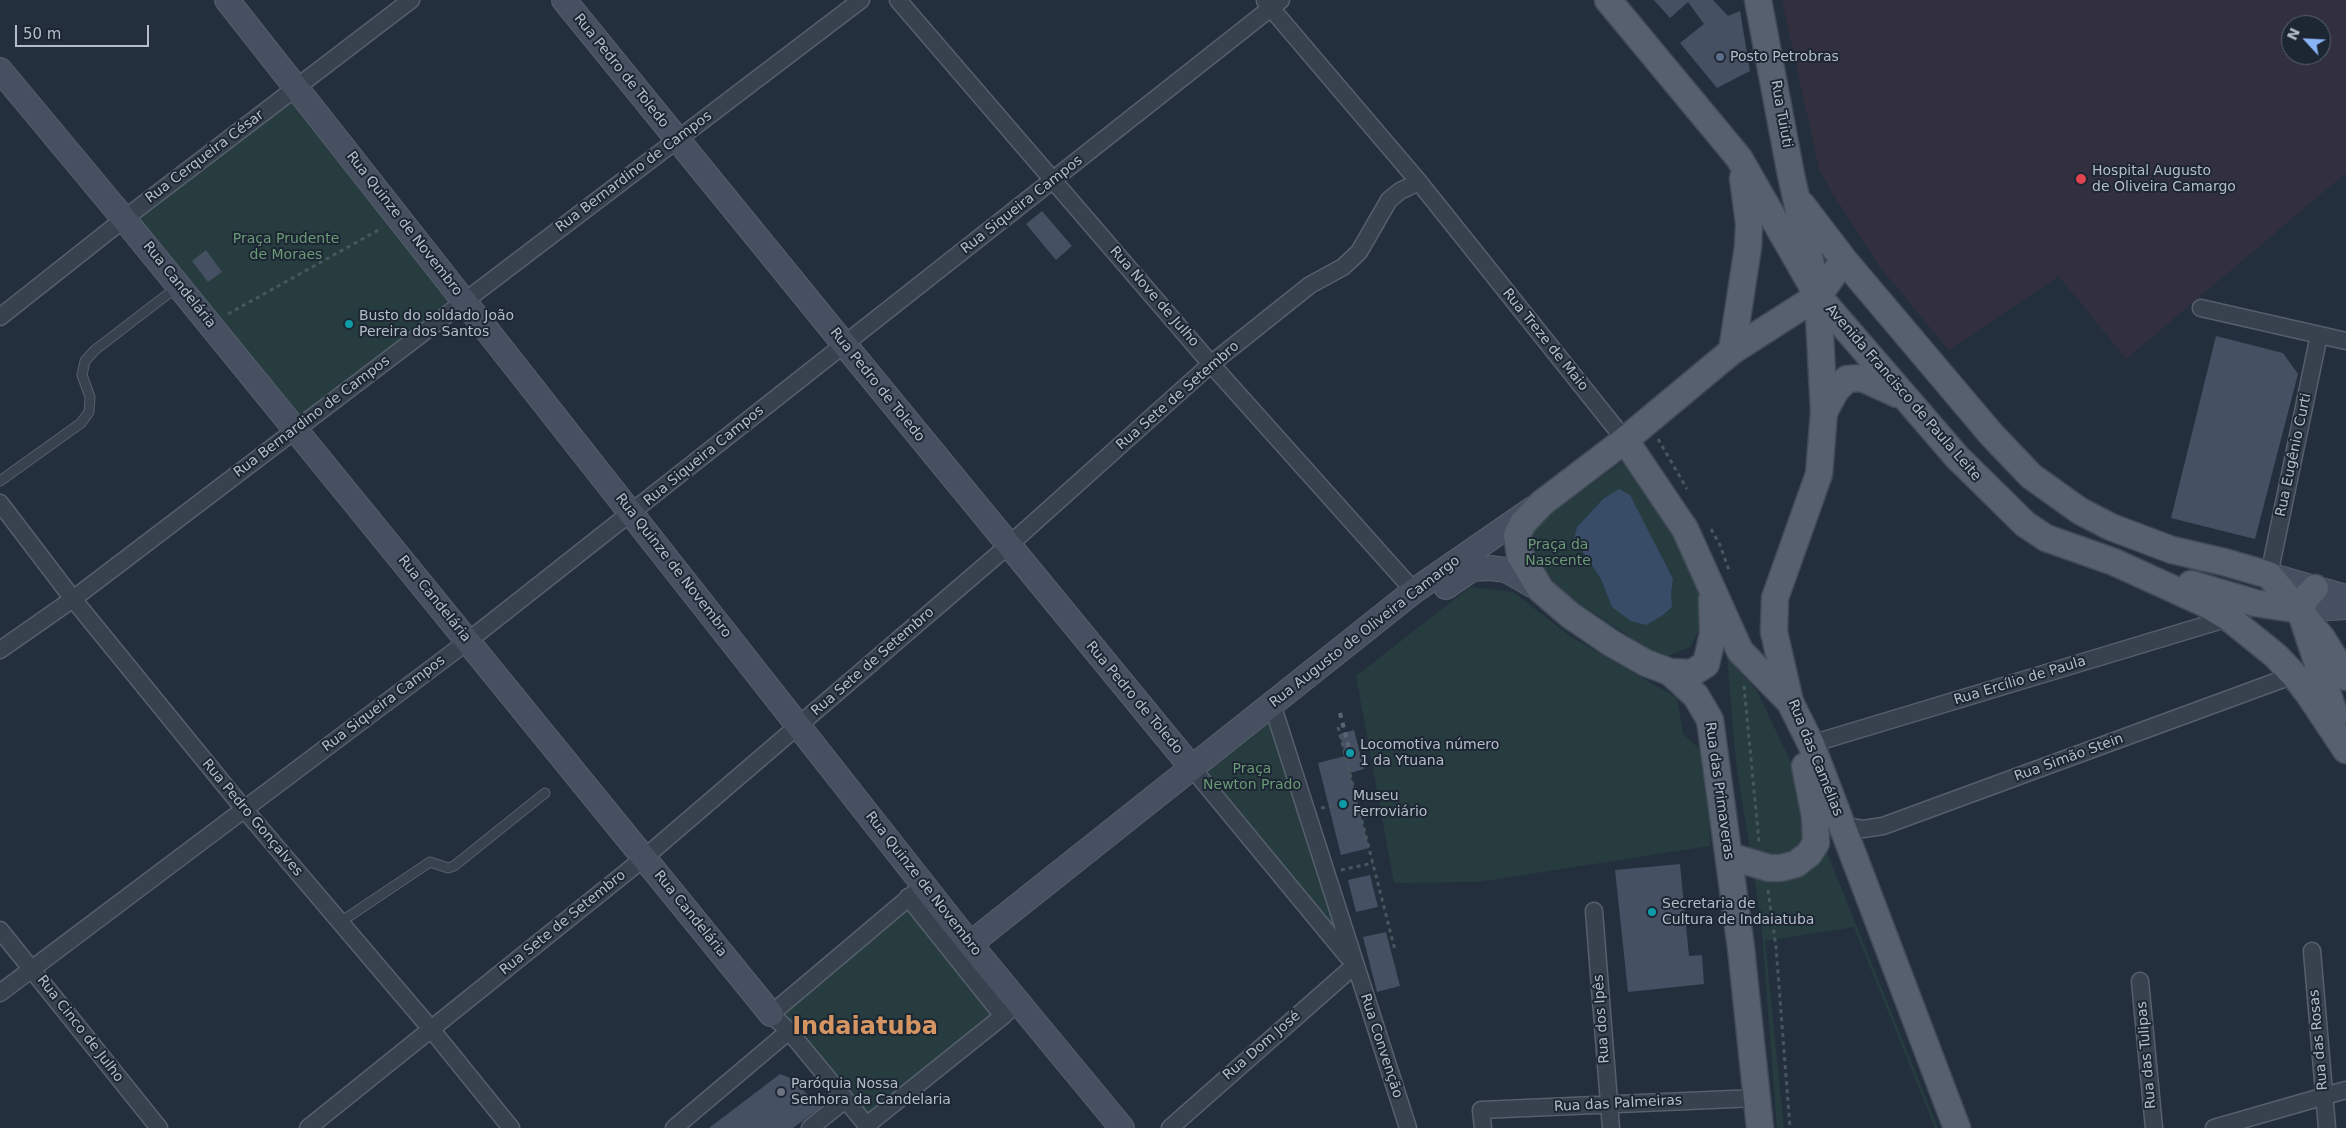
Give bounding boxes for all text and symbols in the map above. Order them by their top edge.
street label: Rua Pedro de Toledo [570,11,672,131]
scale bar [18,15,151,47]
north arrow [2281,15,2331,65]
text: 50 m [23,25,61,43]
text: N [2284,25,2303,43]
place label: Posto Petrobras [1730,49,1839,65]
marker: Posto Petrobras [1714,51,1726,63]
street label: Rua Tuiuti [1767,79,1795,149]
street label: Rua Cerqueira César [142,107,268,207]
street label: Rua Bernardino de Campos [553,108,715,236]
street label: Rua Quinze de Novembro [342,149,466,299]
street label: Rua Siqueira Campos [958,152,1086,258]
place label: Hospital Augusto de Oliveira Camargo [2092,163,2236,196]
marker: Hospital Augusto de Oliveira Camargo [2074,172,2088,186]
park label: Praça Prudente de Moraes [233,231,339,264]
street label: Rua Candelária [139,238,219,332]
street label: Rua Nove de Julho [1106,243,1202,351]
street label: Rua Treze de Maio [1498,285,1592,395]
street label: Avenida Francisco de Paula Leite [1822,301,1984,485]
place label: Busto do soldado João Pereira dos Santos [359,308,514,341]
marker: Busto do soldado João Pereira dos Santos [343,318,355,330]
street label: Rua Pedro de Toledo [826,325,928,445]
street label: Rua Sete de Setembro [1113,338,1243,454]
street label: Rua Bernardino de Campos [231,353,393,481]
street label: Rua Eugênio Curti [2273,392,2315,518]
street label: Rua Siqueira Campos [641,402,767,510]
street label: Rua Quinze de Novembro [611,491,735,641]
park label: Praça da Nascente [1525,537,1591,570]
street label: Rua Candelária [394,552,474,646]
street label: Rua Augusto de Oliveira Camargo [1267,552,1463,712]
street label: Rua Sete de Setembro [808,604,938,720]
street label: Rua Pedro de Toledo [1082,638,1186,758]
street label: Rua Siqueira Campos [319,652,449,756]
street label: Rua Ercílio de Paula [1952,653,2088,709]
street label: Rua das Camélias [1784,697,1846,819]
street label: Rua das Primaveras [1701,721,1737,861]
street label: Rua Simão Stein [2012,730,2126,786]
place label: Locomotiva número 1 da Ytuana [1360,737,1499,770]
marker: Locomotiva número 1 da Ytuana [1344,747,1356,759]
street label: Rua Pedro Gonçalves [198,756,306,880]
park label: Praça Newton Prado [1203,761,1301,794]
place label: Museu Ferroviário [1353,788,1427,820]
marker: Museu Ferroviário [1337,798,1349,810]
street label: Rua Quinze de Novembro [861,809,985,959]
street label: Rua Sete de Setembro [497,867,629,979]
street label: Rua Candelária [650,867,730,961]
place label: Secretaria de Cultura de Indaiatuba [1662,896,1814,929]
marker: Secretaria de Cultura de Indaiatuba [1646,906,1658,918]
street label: Rua Cinco de Julho [33,972,127,1086]
street label: Rua dos Ipês [1591,974,1613,1064]
street label: Rua das Rosas [2306,989,2332,1091]
street label: Rua Convenção [1356,992,1406,1100]
street label: Rua das Tulipas [2134,1000,2160,1110]
street label: Rua Dom José [1220,1008,1304,1084]
district label: Indaiatuba [792,1014,938,1042]
place label: Paróquia Nossa Senhora da Candelaria [791,1076,951,1108]
marker: Paróquia Nossa Senhora da Candelaria [775,1086,787,1098]
street label: Rua das Palmeiras [1554,1092,1682,1116]

